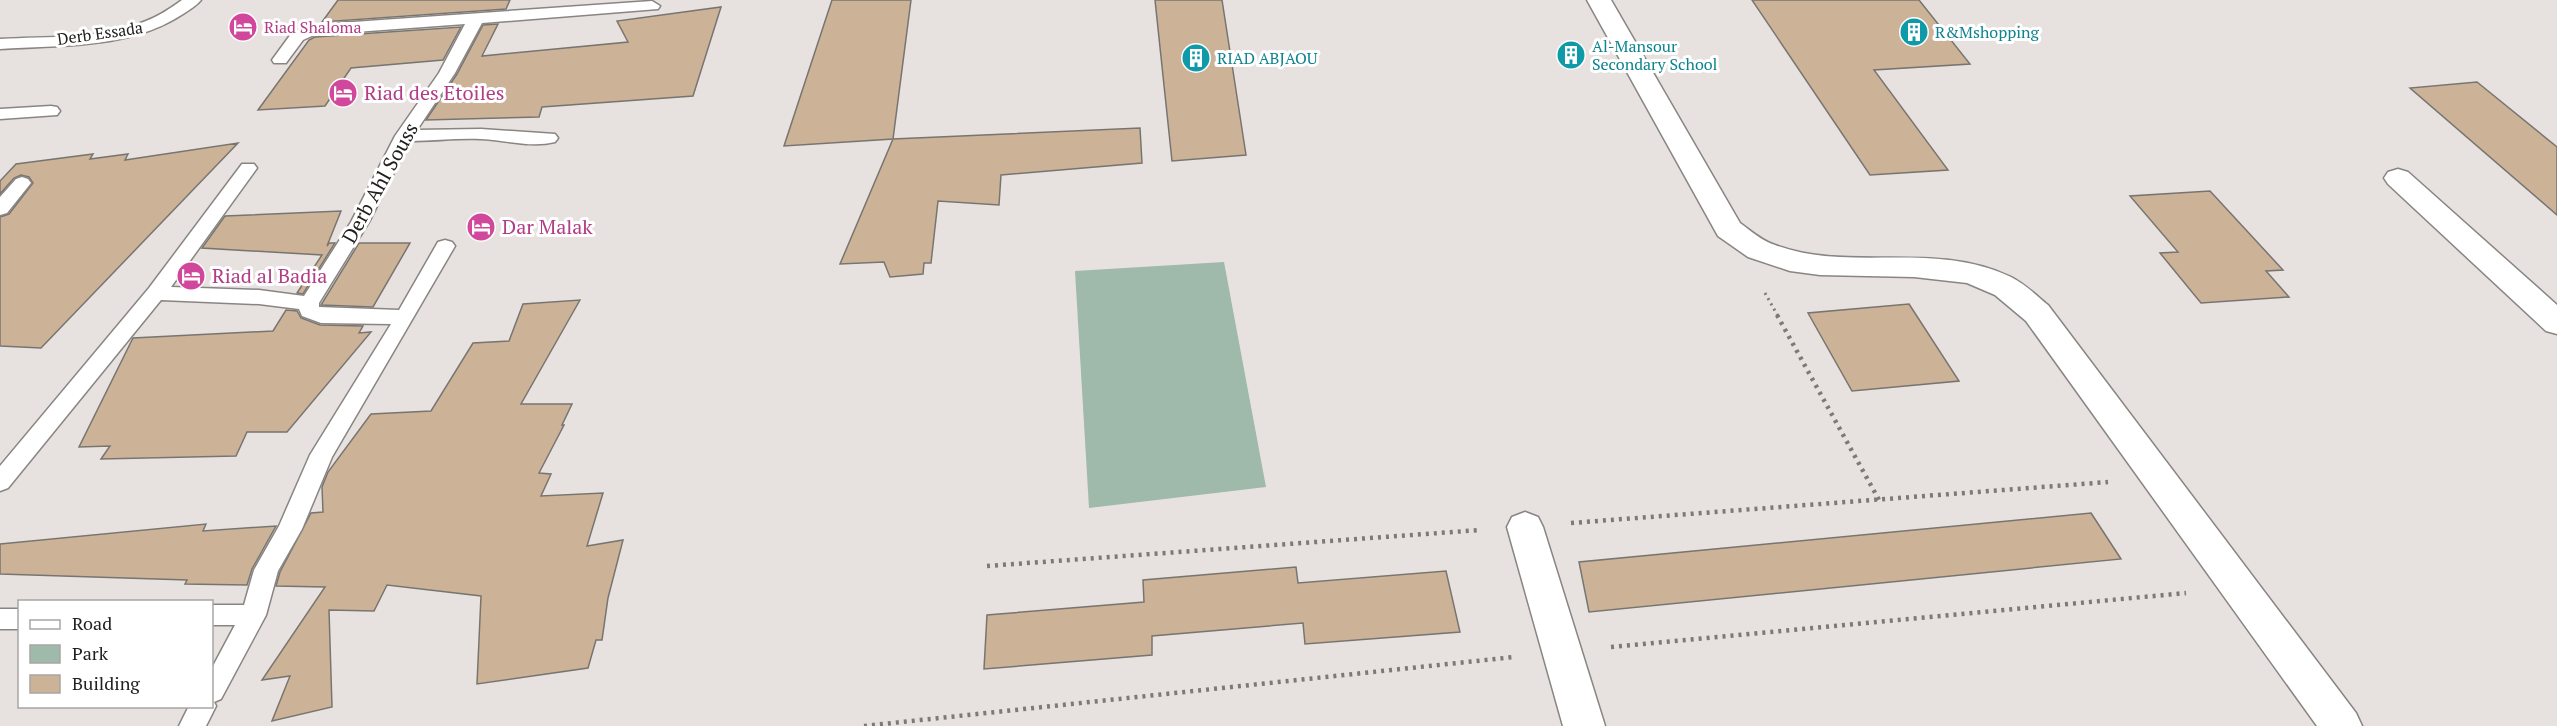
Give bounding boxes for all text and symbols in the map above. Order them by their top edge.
hotel icon: Riad Shaloma [227,11,259,43]
street label: Derb Essada [56,16,144,50]
place label: Riad Shaloma [264,16,361,38]
building icon: R&Mshopping [1898,16,1930,48]
place label: R&Mshopping [1935,21,2040,43]
place label: Al-Mansour Secondary School [1592,35,1718,75]
building icon: Al-Mansour Secondary School [1555,39,1587,71]
building icon: RIAD ABJAOU [1180,42,1212,74]
place label: RIAD ABJAOU [1217,47,1318,69]
hotel icon: Riad des Etoiles [327,77,359,109]
place label: Riad des Etoiles [364,79,504,106]
street label: Derb Ahl Souss [335,118,424,248]
hotel icon: Dar Malak [465,211,497,243]
place label: Dar Malak [502,213,593,240]
hotel icon: Riad al Badia [175,260,207,292]
place label: Riad al Badia [212,262,327,289]
legend [18,600,213,708]
text: Road [72,611,112,635]
text: Park [72,641,109,665]
text: Building [72,671,140,695]

